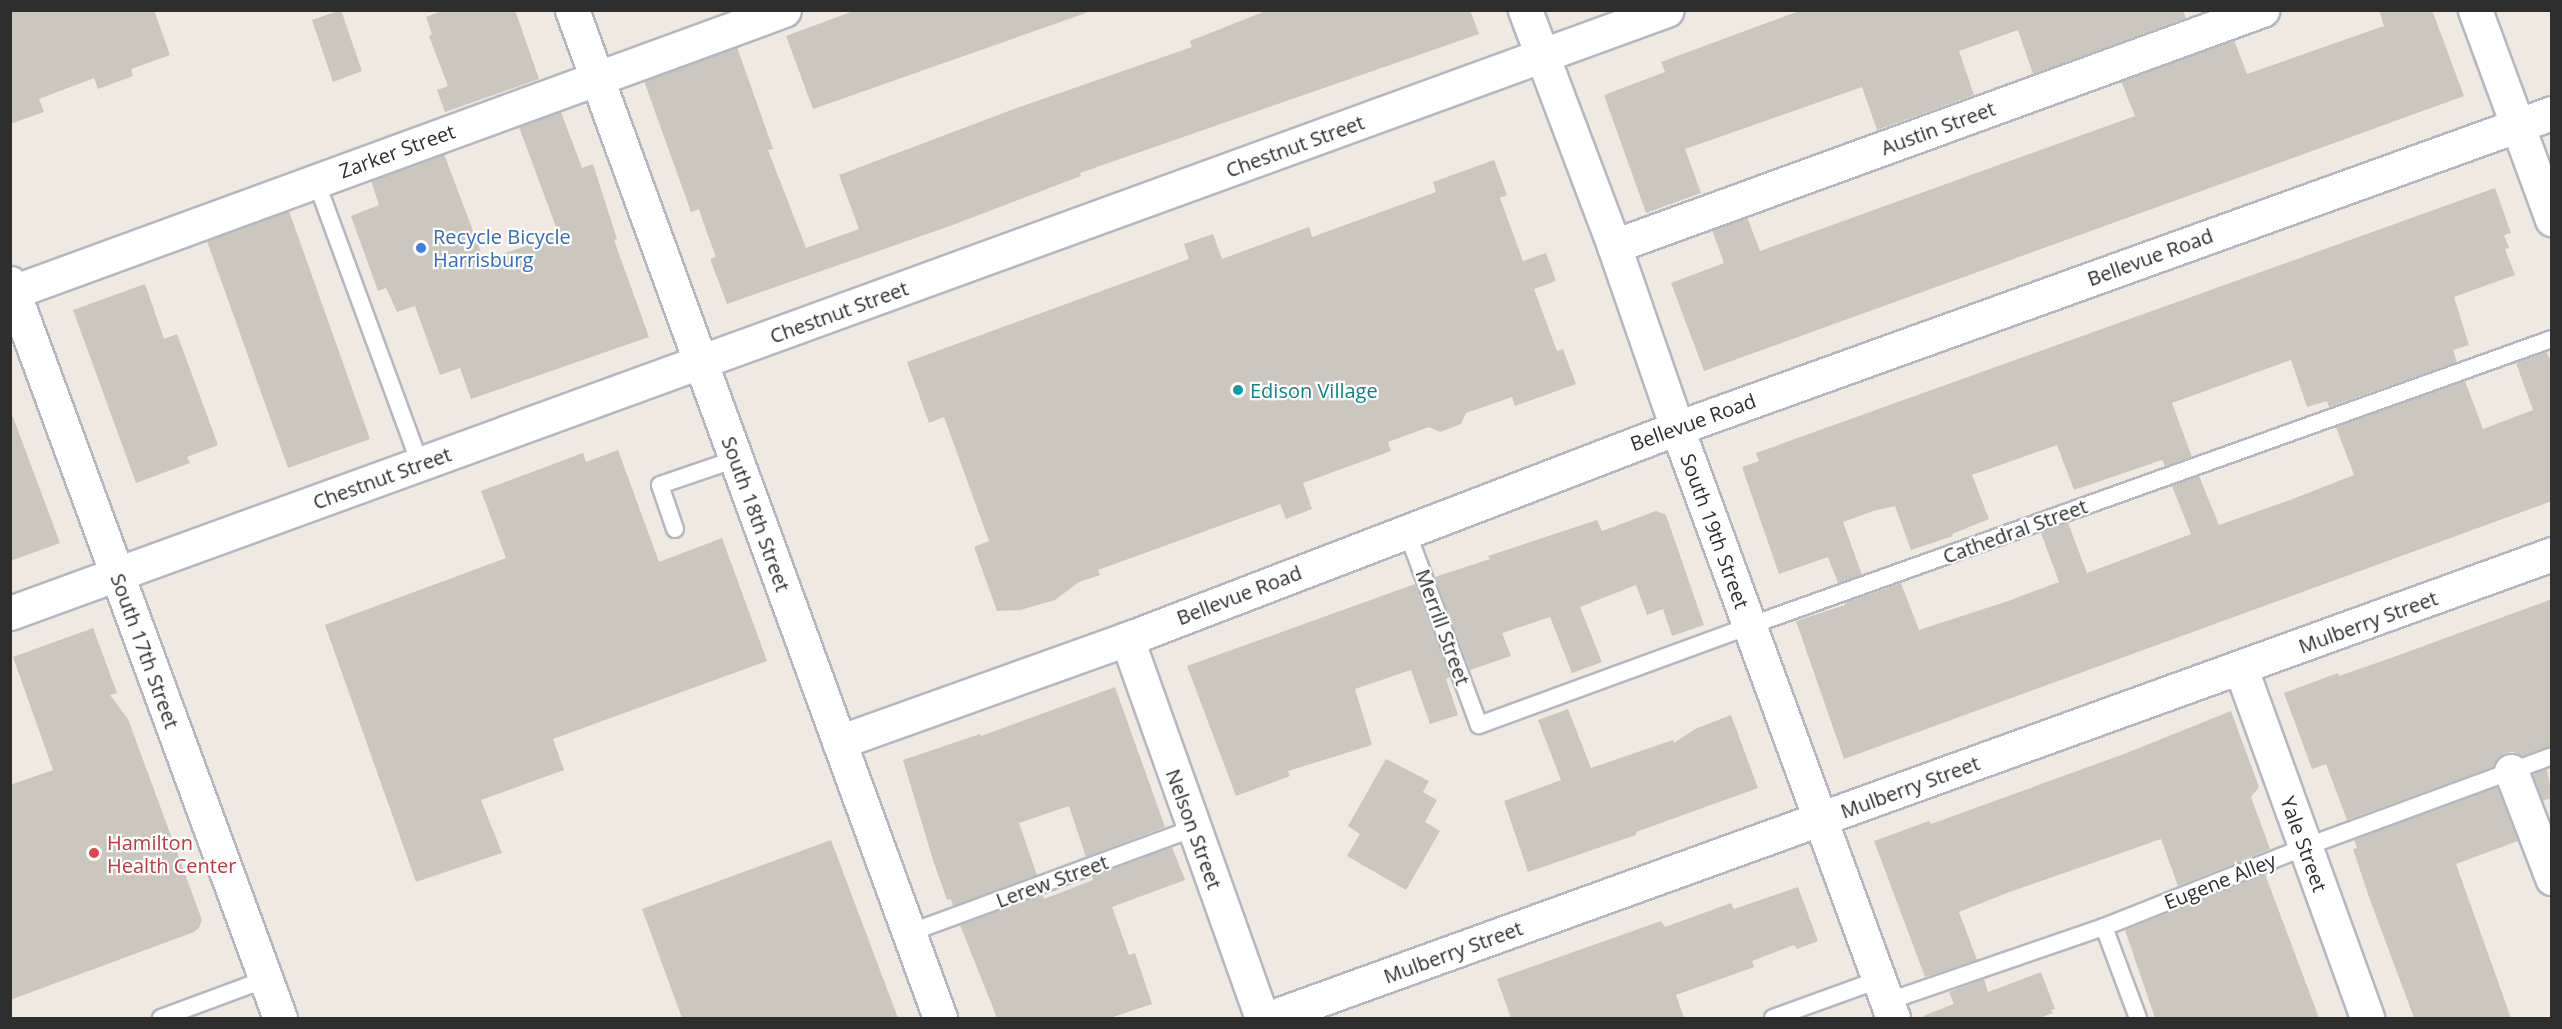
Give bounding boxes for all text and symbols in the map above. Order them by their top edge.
street label: Austin Street [1878,96,1998,160]
street label: Chestnut Street [1223,110,1367,182]
street label: Zarker Street [336,119,458,183]
street label: Bellevue Road [2084,223,2216,291]
place label: Recycle Bicycle Harrisburg [433,225,571,272]
marker: Recycle Bicycle Harrisburg [414,241,428,255]
street label: Chestnut Street [767,276,911,348]
place label: Edison Village [1250,378,1378,402]
marker: Edison Village [1231,383,1245,397]
street label: Bellevue Road [1627,388,1759,456]
street label: South 18th Street [717,433,795,595]
street label: Chestnut Street [310,442,454,514]
street label: South 19th Street [1676,450,1754,612]
street label: Cathedral Street [1939,494,2091,568]
street label: Bellevue Road [1173,560,1305,630]
street label: Merrill Street [1411,566,1475,688]
street label: South 17th Street [106,570,184,732]
street label: Mulberry Street [2295,586,2441,658]
street label: Mulberry Street [1837,751,1983,823]
street label: Nelson Street [1161,766,1227,892]
street label: Yale Street [2276,793,2332,895]
place label: Hamilton Health Center [107,830,236,877]
marker: Hamilton Health Center [85,844,103,862]
street label: Eugene Alley [2161,848,2279,914]
street label: Lerew Street [993,850,1111,912]
street label: Mulberry Street [1380,916,1526,988]

